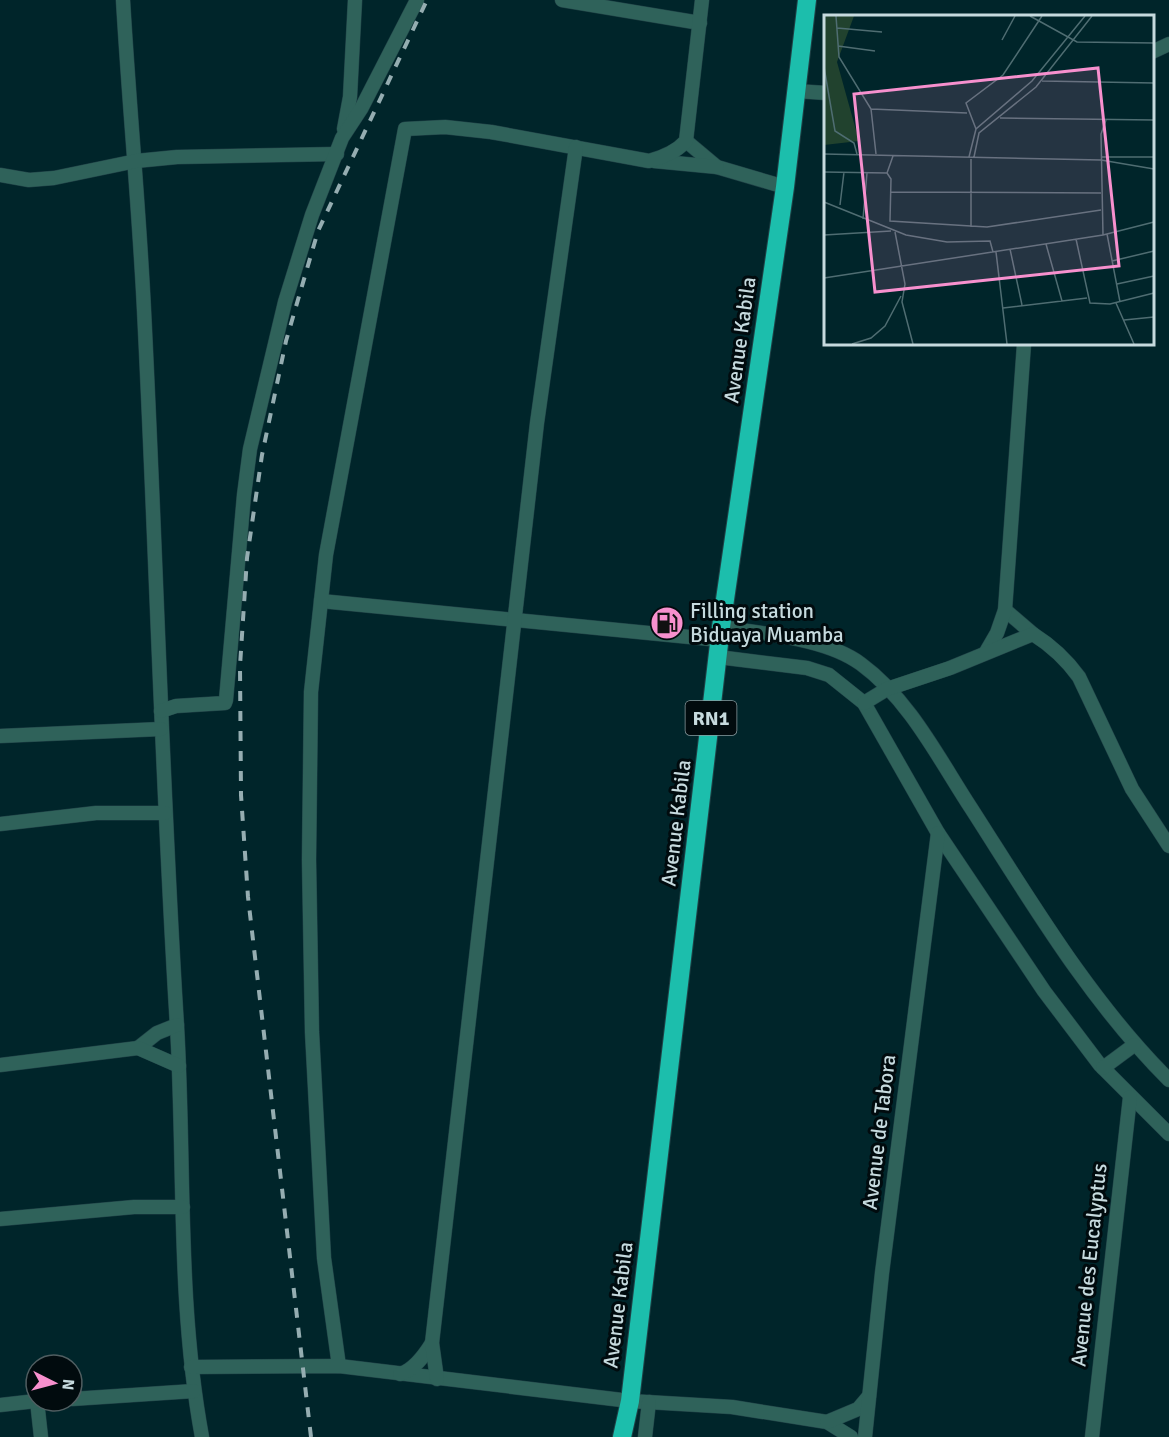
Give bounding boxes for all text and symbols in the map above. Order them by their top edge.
inset map [824,15,1154,345]
street label: Avenue Kabila [718,275,762,405]
place label: Filling station Biduaya Muamba [690,598,844,648]
fuel station icon: Filling station Biduaya Muamba [649,605,685,641]
road number: RN1 [686,701,736,735]
street label: Avenue Kabila [655,758,697,888]
street label: Avenue de Tabora [857,1053,901,1211]
street label: Avenue des Eucalyptus [1065,1162,1113,1368]
street label: Avenue Kabila [597,1240,639,1370]
north arrow [24,1353,84,1413]
text: N [57,1378,78,1391]

